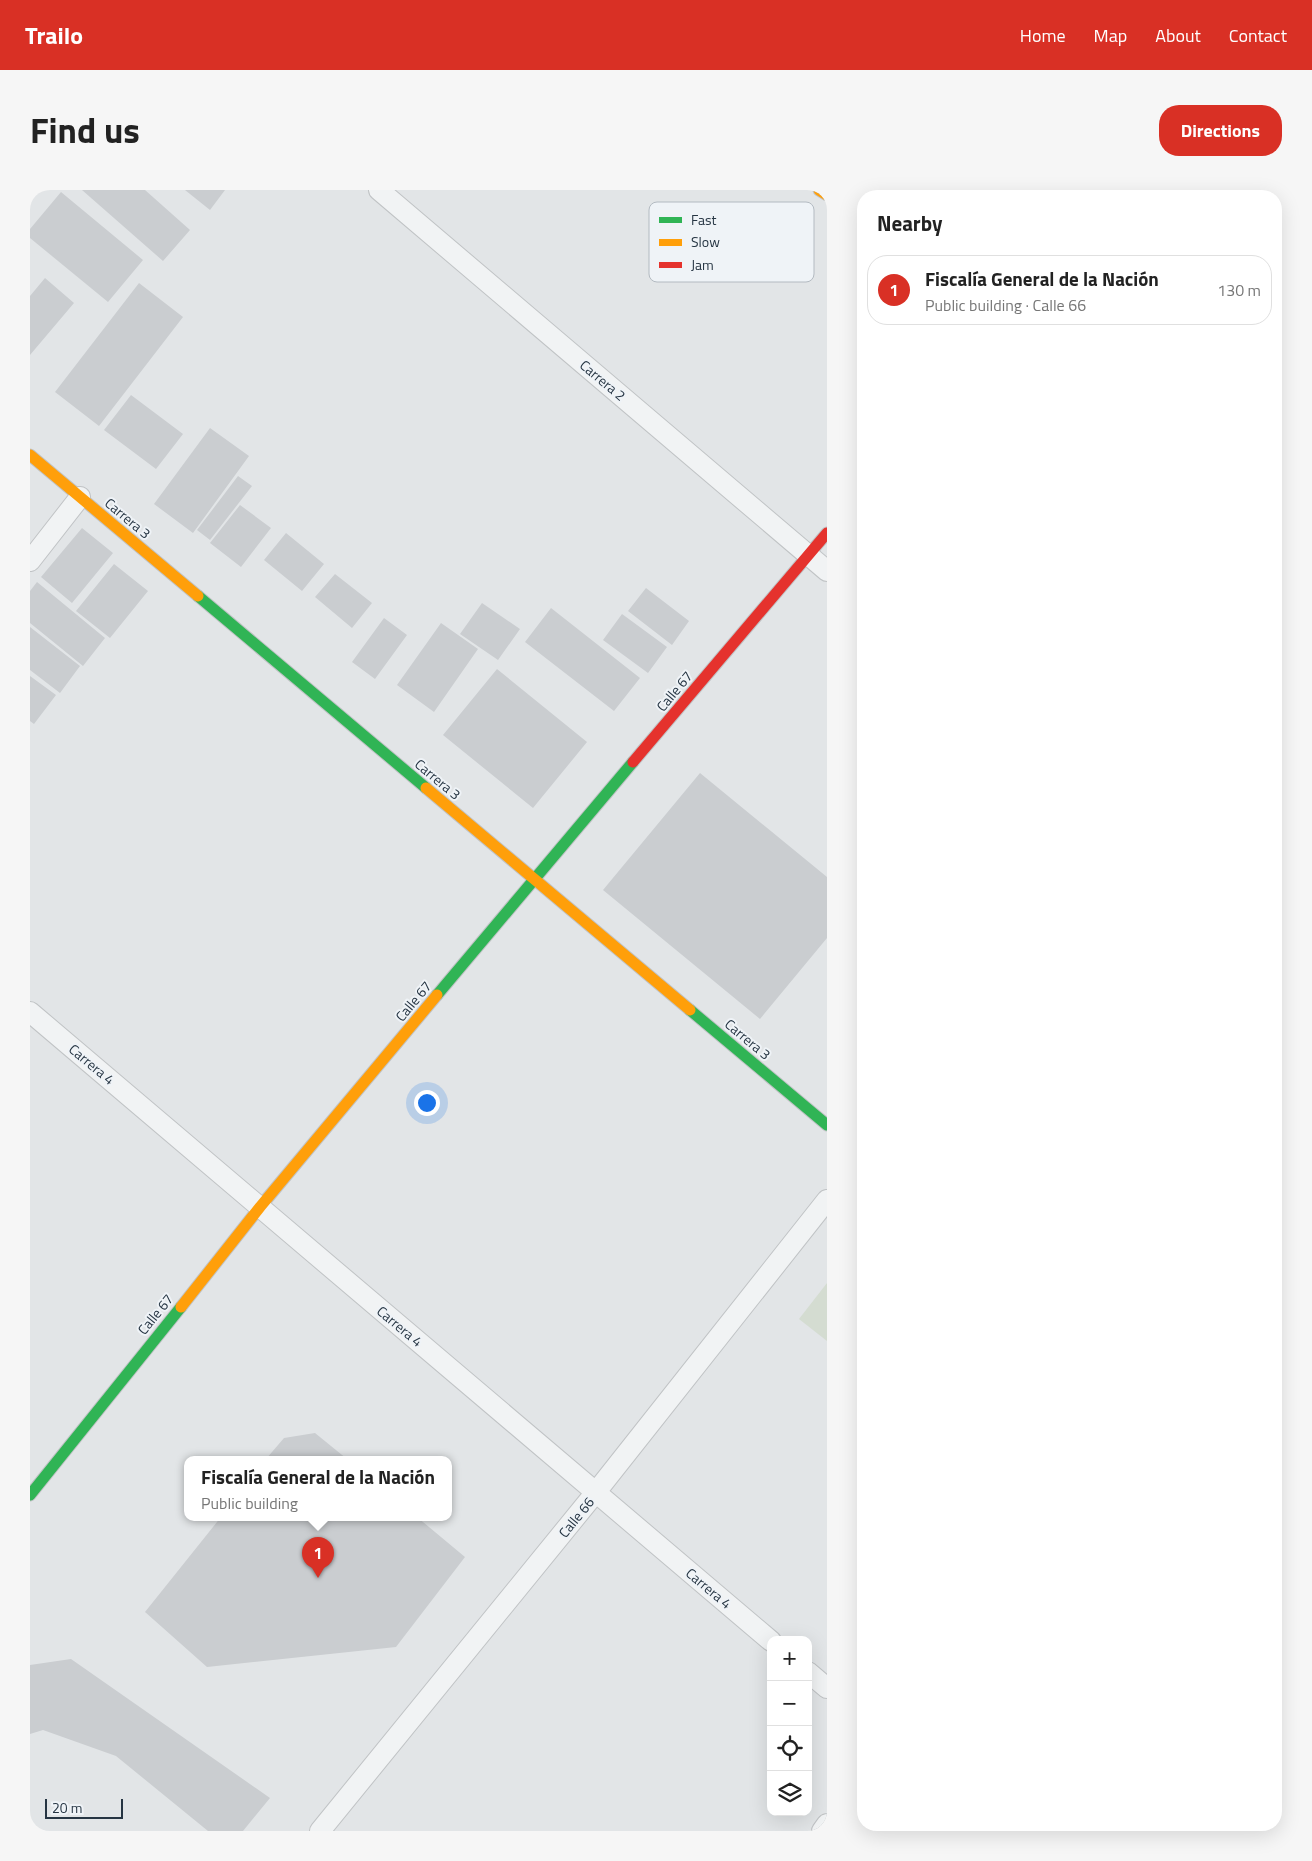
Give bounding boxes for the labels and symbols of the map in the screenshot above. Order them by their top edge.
legend [649,202,814,282]
text: Fast [691,209,716,230]
text: Slow [691,231,720,252]
text: Jam [691,254,714,275]
street label: Carrera 2 [576,355,630,405]
street label: Carrera 3 [101,493,155,543]
street label: Calle 67 [651,666,697,716]
street label: Carrera 3 [411,754,465,804]
street label: Calle 67 [390,976,436,1026]
street label: Carrera 3 [721,1014,775,1064]
street label: Carrera 4 [65,1039,120,1090]
your location [414,1090,440,1116]
street label: Calle 67 [132,1289,178,1339]
street label: Carrera 4 [373,1301,428,1352]
street label: Calle 66 [553,1492,599,1542]
pin: 1 [302,1537,334,1578]
street label: Carrera 4 [682,1563,737,1614]
scale bar [45,1796,122,1819]

